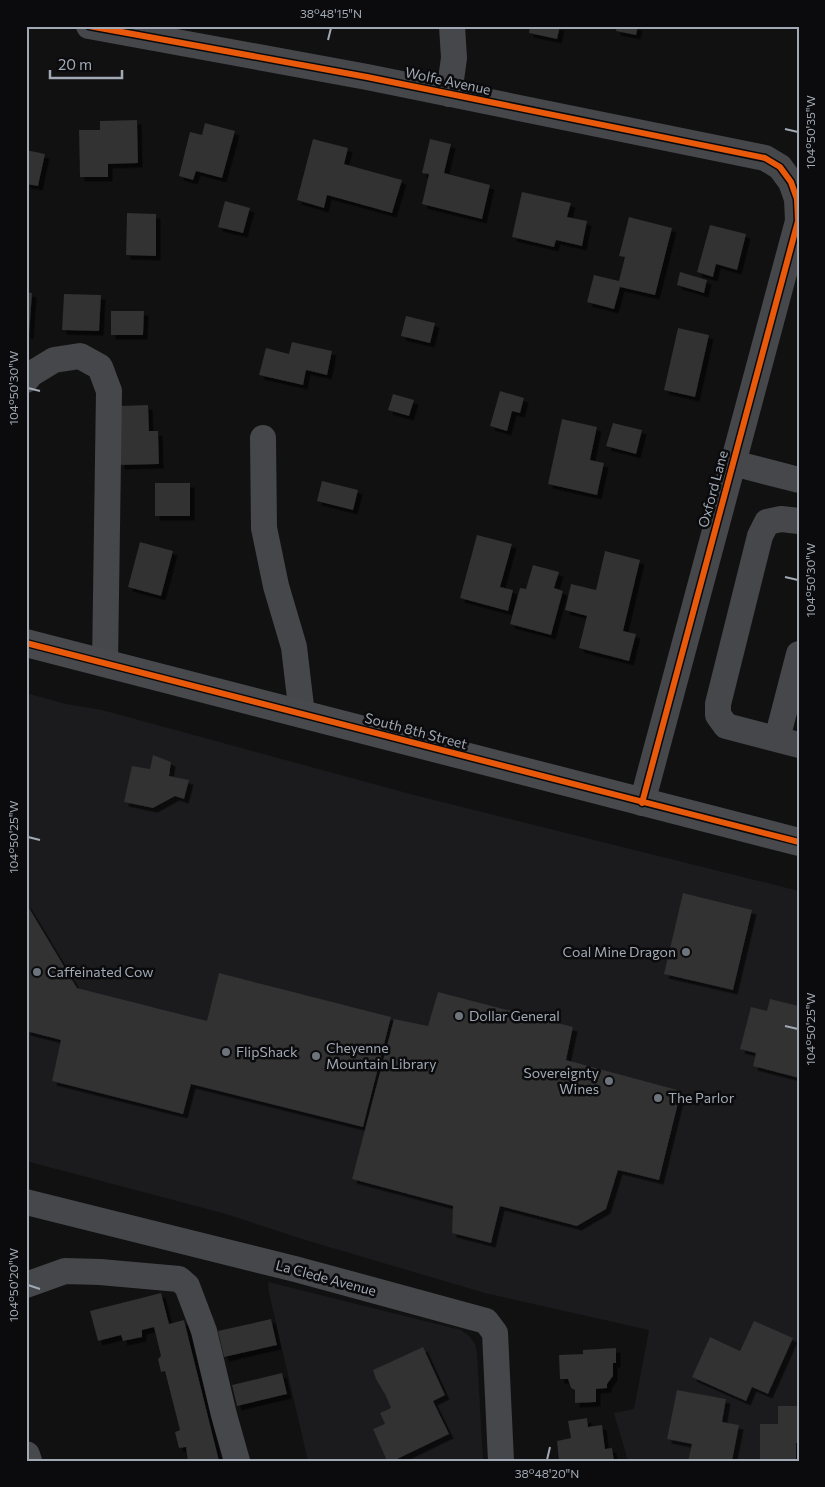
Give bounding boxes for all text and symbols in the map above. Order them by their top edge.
text: 38°48'15"N [300,6,362,20]
scale bar [50,48,122,80]
text: 20 m [58,55,92,73]
street label: Wolfe Avenue [404,63,492,98]
text: 104°50'35"W [803,95,817,169]
text: 104°50'30"W [6,351,20,425]
street label: Oxford Lane [694,448,731,529]
text: 104°50'30"W [803,543,817,617]
street label: South 8th Street [363,709,469,752]
text: 104°50'25"W [6,800,20,874]
place label: Coal Mine Dragon [562,943,676,960]
marker: Coal Mine Dragon [680,946,692,958]
place label: Caffeinated Cow [47,963,153,980]
marker: Caffeinated Cow [31,966,43,978]
text: 104°50'25"W [803,992,817,1066]
place label: Dollar General [469,1007,560,1024]
marker: Dollar General [453,1010,465,1022]
place label: Cheyenne Mountain Library [326,1039,436,1072]
place label: FlipShack [236,1043,298,1060]
marker: FlipShack [220,1046,232,1058]
marker: Cheyenne Mountain Library [310,1050,322,1062]
place label: Sovereignty Wines [523,1064,599,1097]
marker: Sovereignty Wines [603,1075,615,1087]
place label: The Parlor [668,1089,735,1106]
marker: The Parlor [652,1092,664,1104]
text: 104°50'20"W [6,1248,20,1322]
street label: La Clede Avenue [274,1256,378,1299]
text: 38°48'20"N [515,1466,579,1480]

